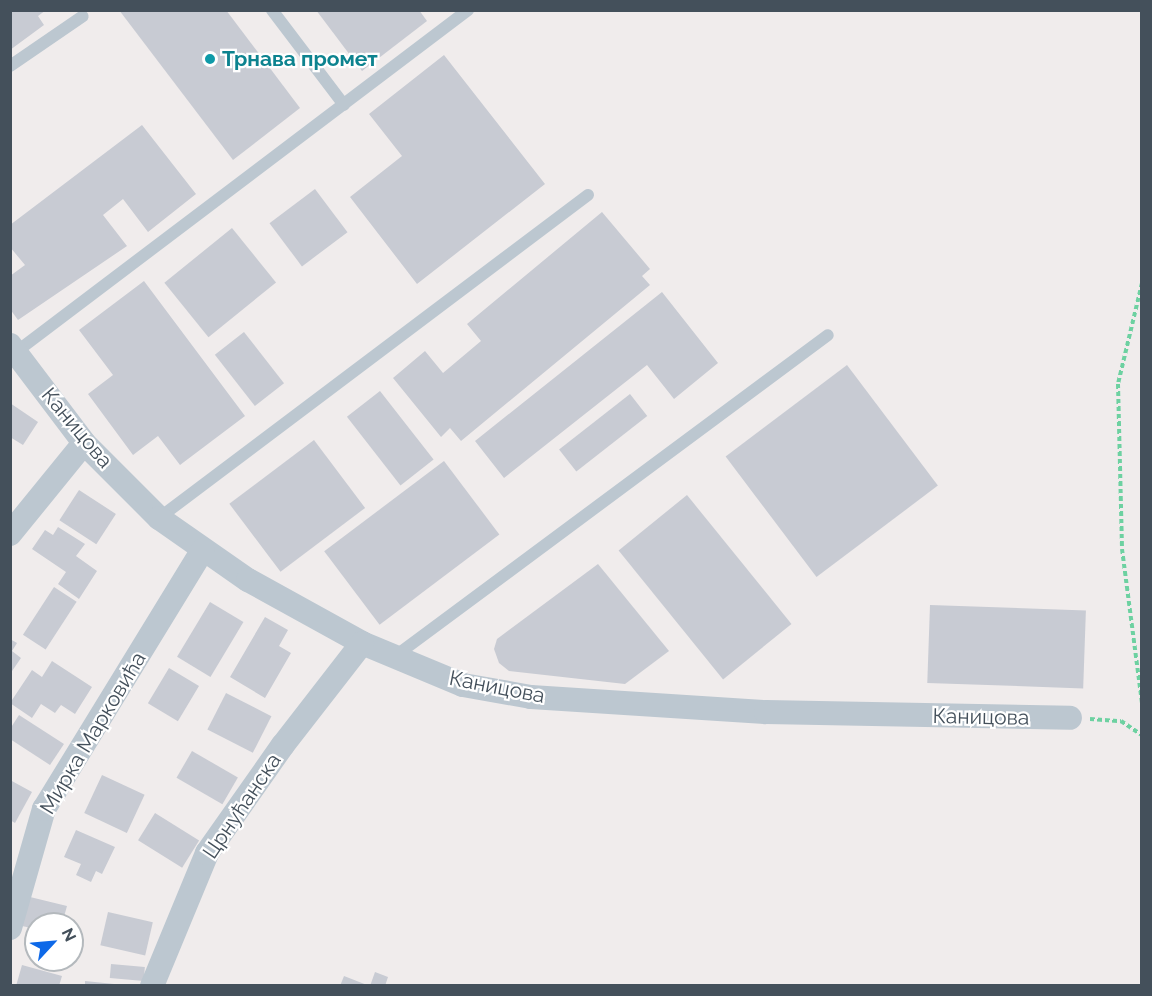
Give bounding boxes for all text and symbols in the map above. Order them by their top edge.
place label: Трнава промет [222,46,378,72]
marker: Трнава промет [203,52,217,66]
street label: Каницова [36,383,118,473]
street label: Мирка Марковића [35,647,151,819]
street label: Каницова [447,665,547,709]
street label: Каницова [932,704,1030,730]
street label: Црнућанска [198,749,286,863]
north arrow [24,912,84,972]
text: N [58,925,80,944]

